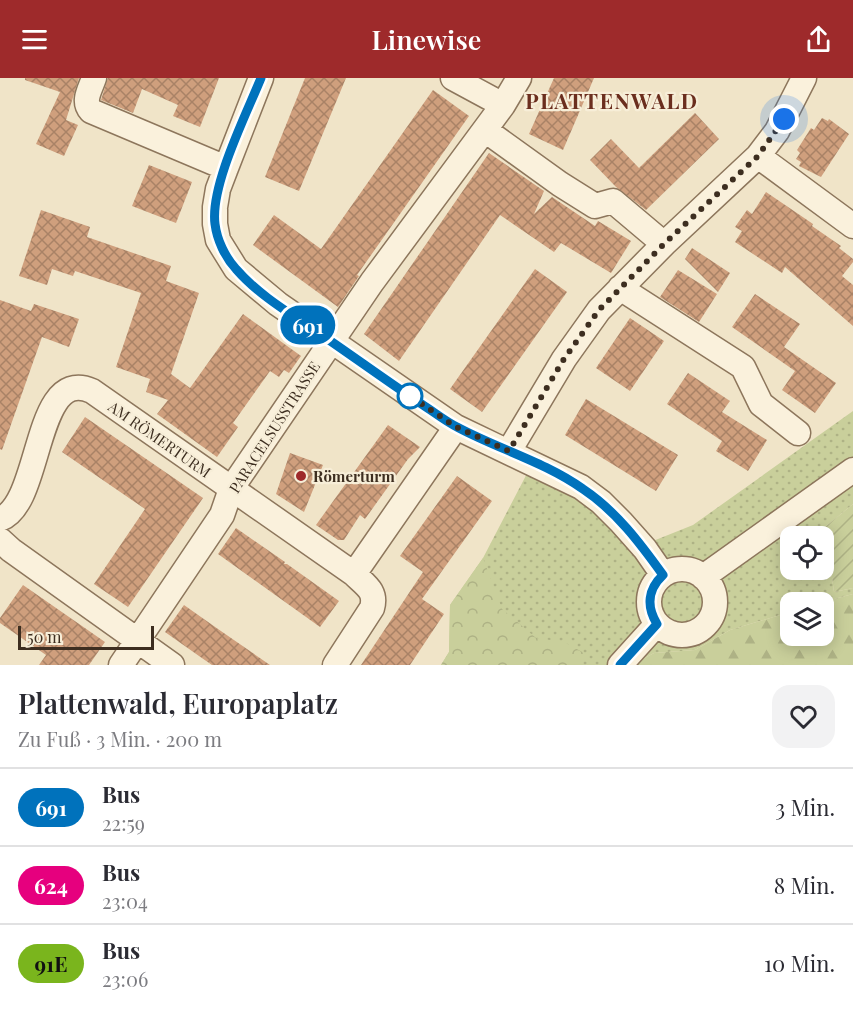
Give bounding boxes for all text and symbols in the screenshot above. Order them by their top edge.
text: Linewise [372,21,481,57]
icon: menu [18,23,51,56]
icon: share [802,23,835,56]
district label: PLATTENWALD [525,86,699,114]
your location [769,104,799,134]
line badge: 691 [274,306,342,344]
text: 691 [292,311,324,339]
street label: PARACELSUSSTRASSE [224,357,324,497]
unlabelled marker [397,383,423,409]
street label: AM RÖMERTURM [104,396,215,482]
place label: Römerturm [313,466,395,486]
marker: Römerturm [294,469,308,483]
map controls [780,526,834,646]
button: locate [780,526,834,580]
button: layers [780,592,834,646]
scale bar [18,623,154,650]
text: 50 m [27,626,61,647]
text: Plattenwald, Europaplatz [18,684,338,721]
button: heart [772,685,835,748]
text: Zu Fuß · 3 Min. · 200 m [18,725,222,752]
text: Bus [102,779,140,809]
text: 3 Min. [775,792,835,822]
text: 691 [35,793,67,821]
text: 22:59 [102,809,145,836]
text: Bus [102,857,140,887]
text: 8 Min. [774,870,835,900]
text: 624 [34,871,68,899]
text: 23:04 [102,887,148,914]
text: Bus [102,935,140,965]
text: 10 Min. [764,948,835,978]
text: 91E [35,949,67,977]
text: 23:06 [102,965,148,992]

